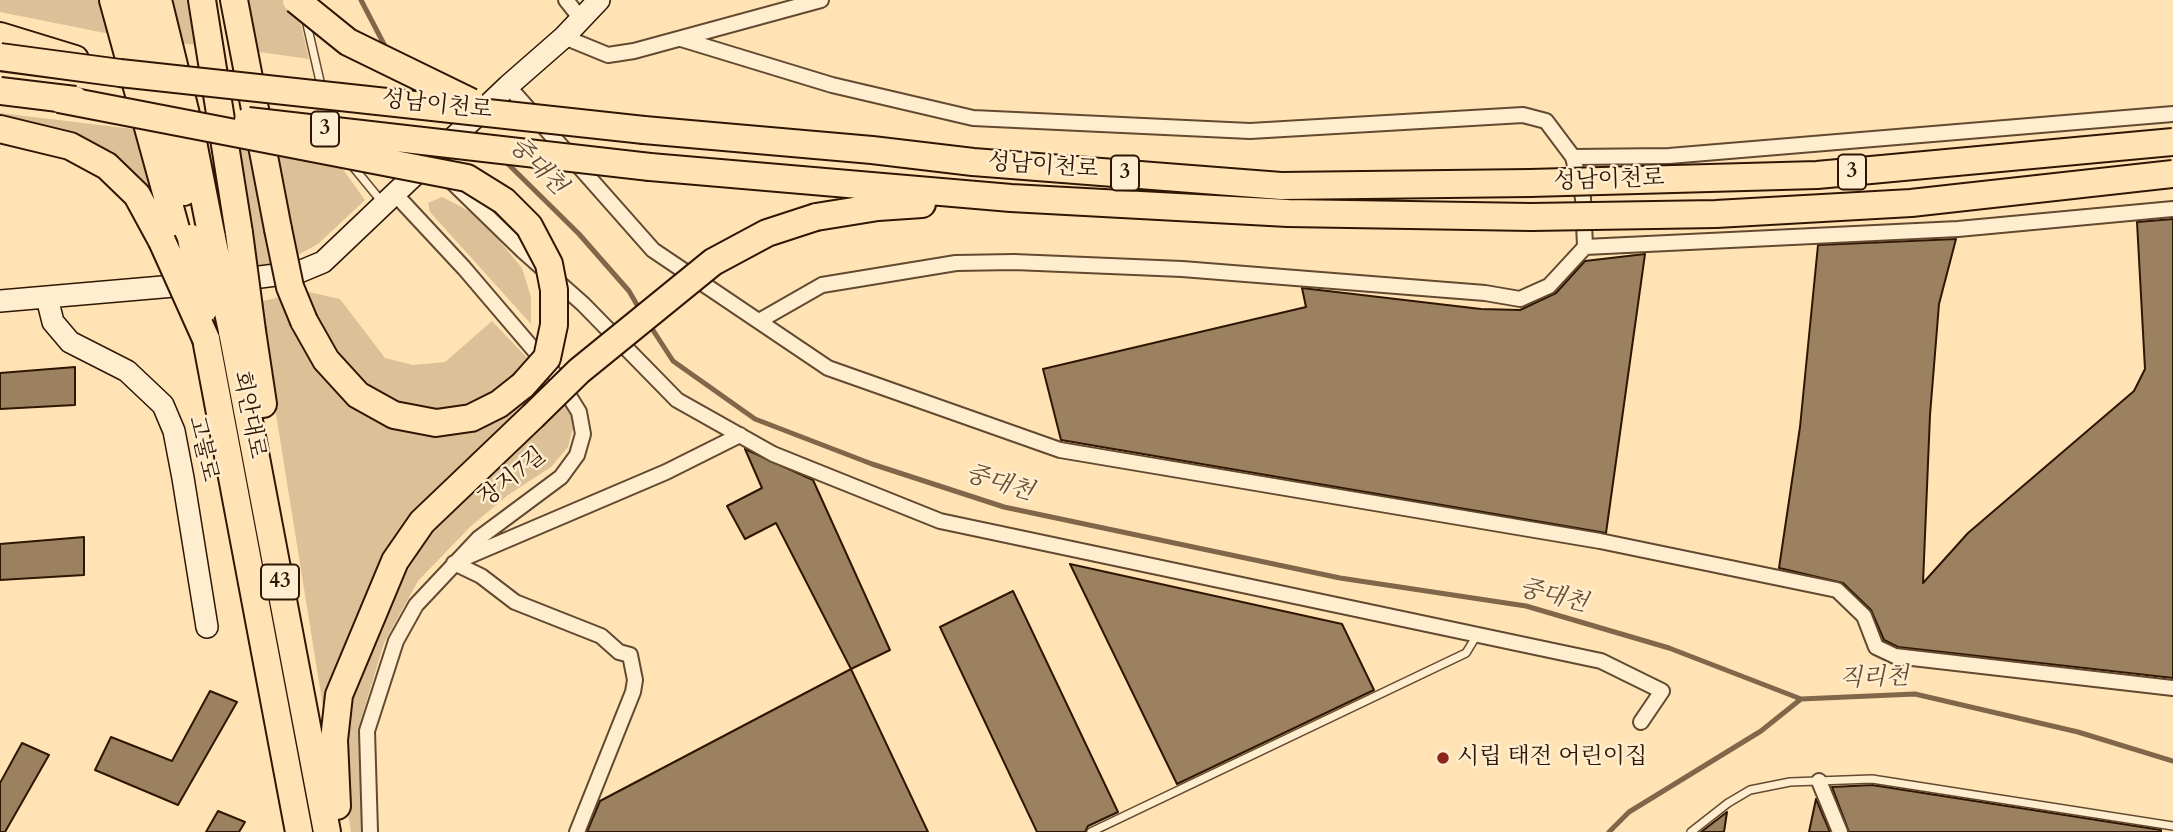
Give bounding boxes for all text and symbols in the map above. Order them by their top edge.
street label: 성남이천로 [380,86,494,126]
road number: 3 [311,111,339,146]
water label: 중대천 [502,132,572,202]
street label: 성남이천로 [987,149,1099,185]
road number: 3 [1838,154,1866,190]
road number: 3 [1111,156,1139,190]
street label: 성남이천로 [1553,165,1665,197]
street label: 회안대로 [226,369,270,461]
street label: 고불로 [181,413,223,485]
street label: 장지7길 [474,443,552,513]
water label: 중대천 [962,460,1036,508]
road number: 43 [261,564,299,600]
water label: 중대천 [1516,575,1590,619]
water label: 직리천 [1839,663,1909,695]
place label: 시립 태전 어린이집 [1457,744,1647,772]
marker: 시립 태전 어린이집 [1435,750,1451,766]

